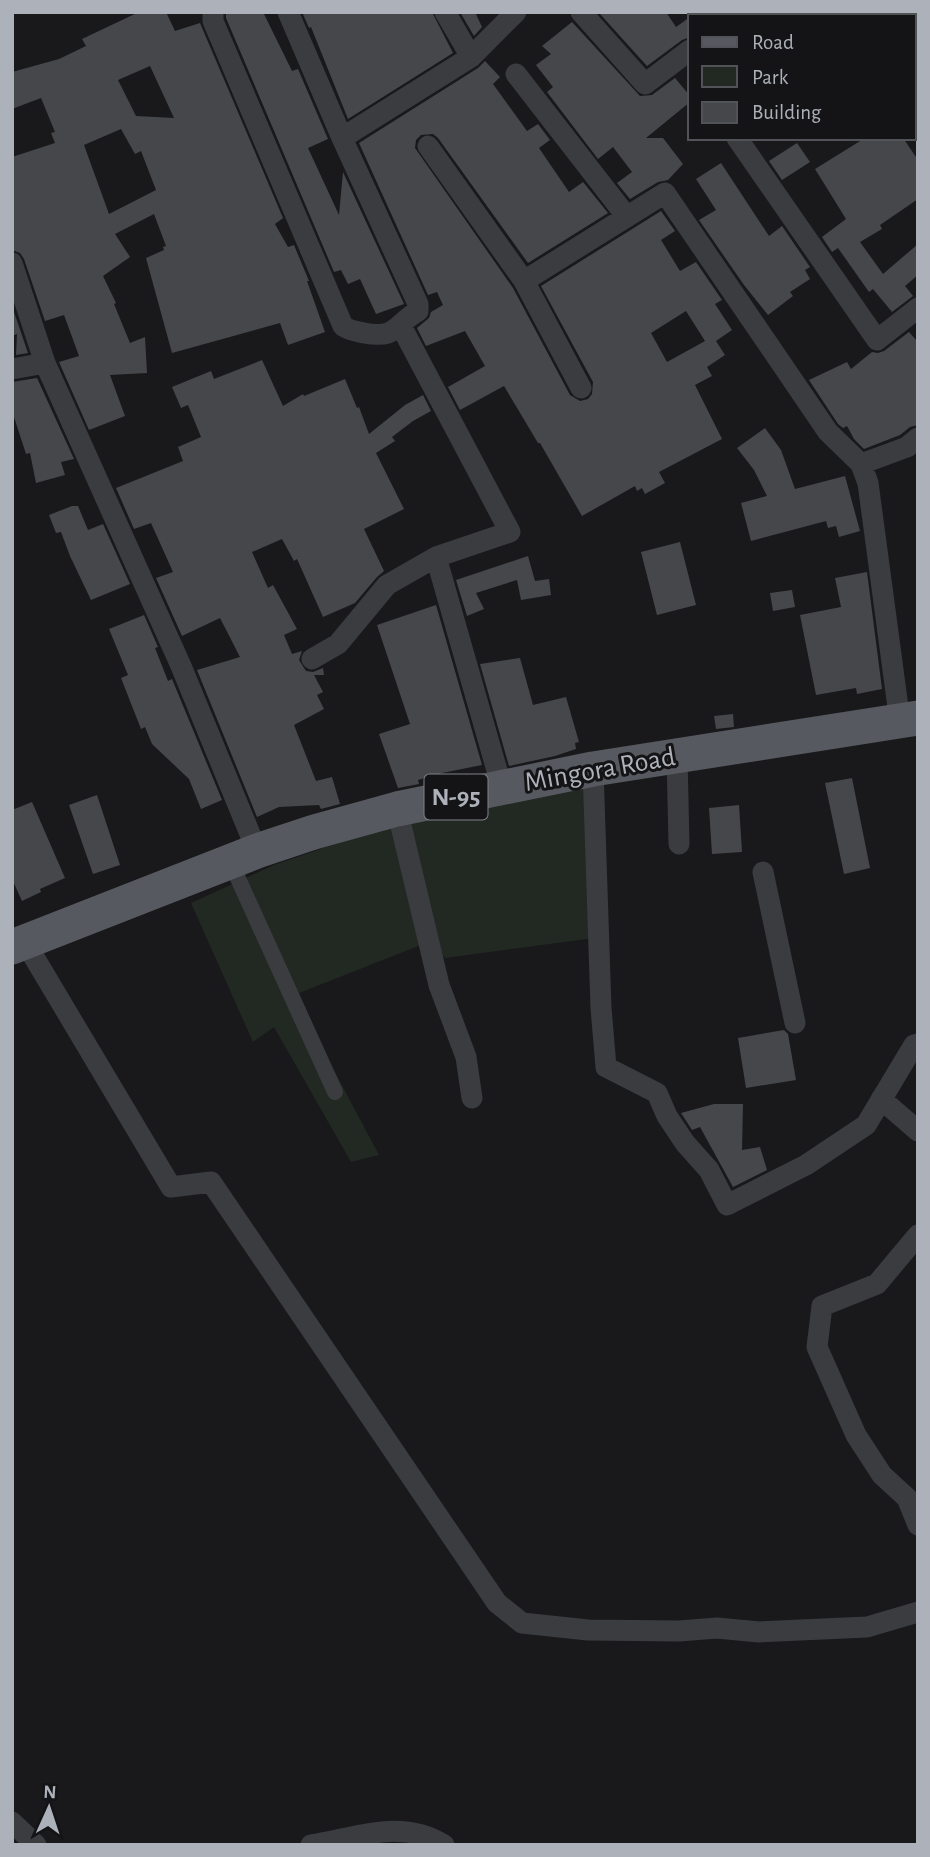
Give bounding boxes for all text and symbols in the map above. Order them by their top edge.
legend [688,14,916,140]
text: Road [752,32,794,53]
text: Park [752,67,789,88]
text: Building [752,102,822,123]
street label: Mingora Road [523,743,677,797]
road number: N-95 [424,775,488,820]
north arrow [14,1773,84,1843]
text: N [43,1783,57,1802]

